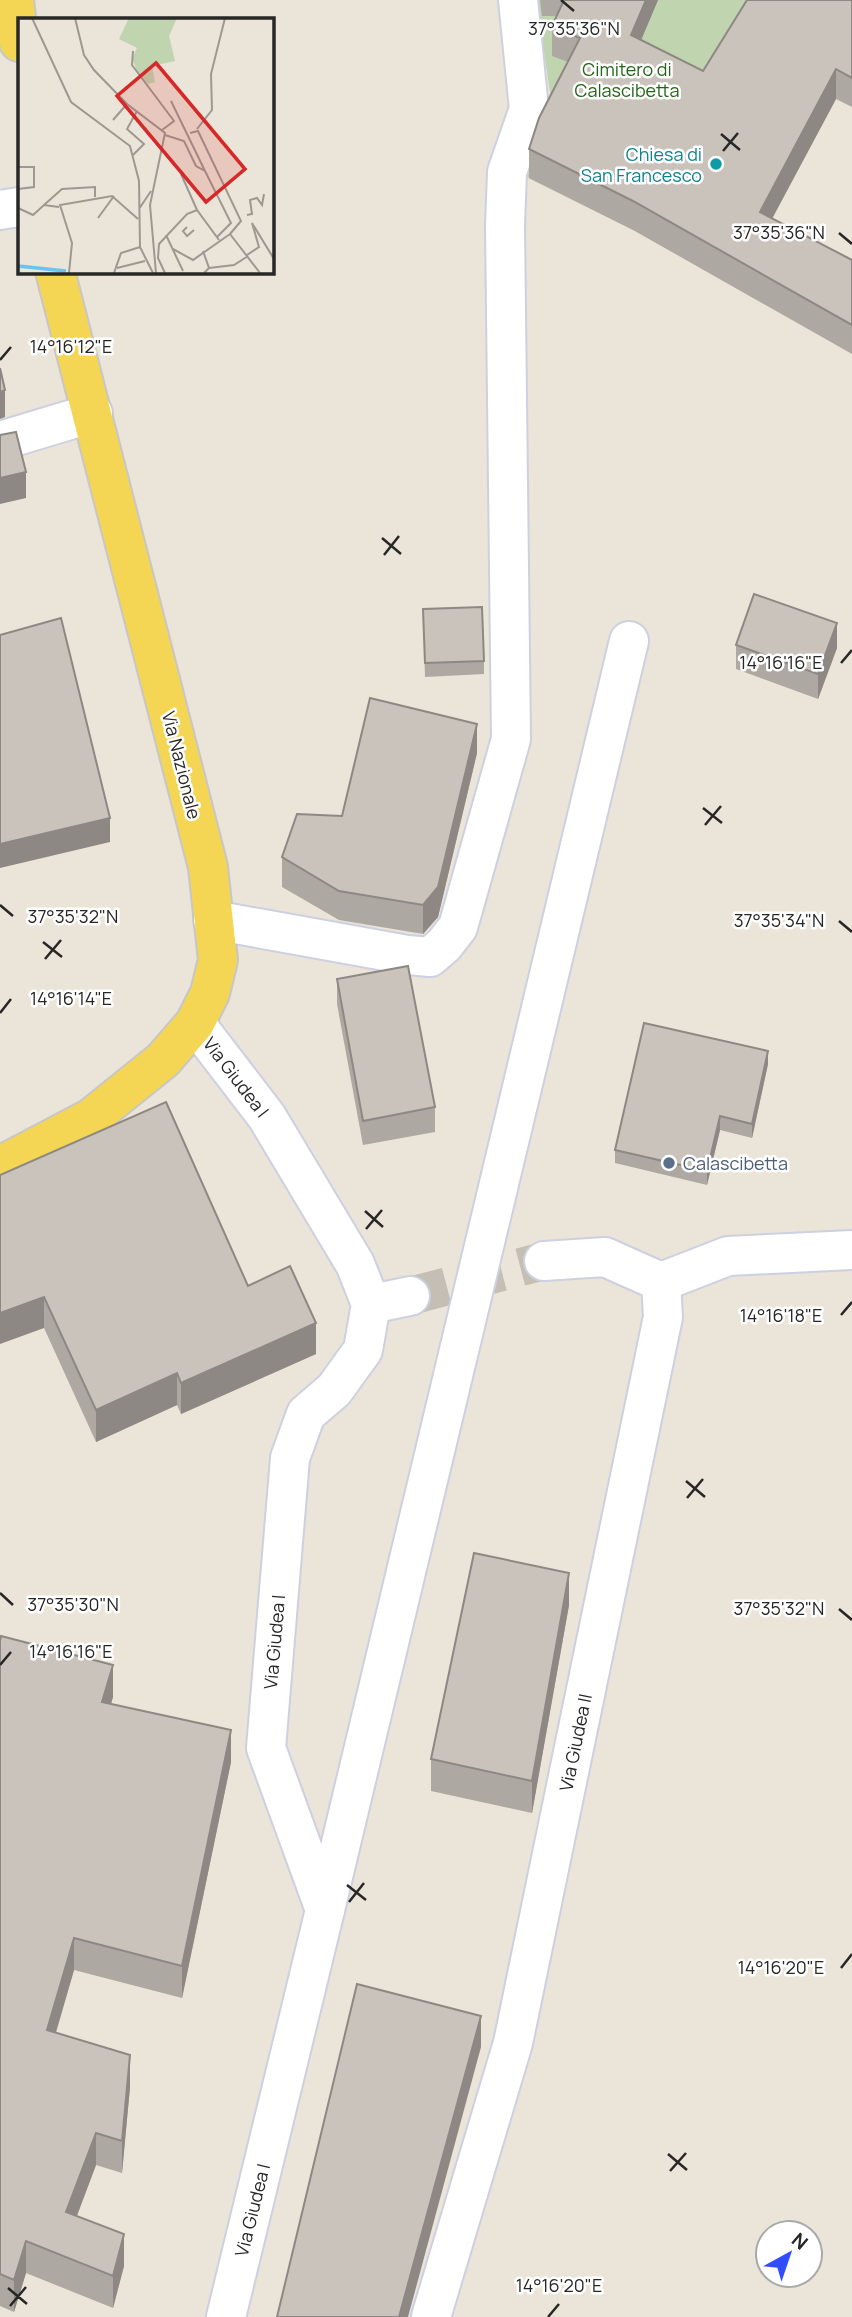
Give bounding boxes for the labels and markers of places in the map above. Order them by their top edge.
place label: Chiesa di San Francesco [581,142,702,187]
marker: Chiesa di San Francesco [708,156,724,172]
place label: Calascibetta [683,1151,788,1175]
marker: Calascibetta [661,1155,677,1171]

